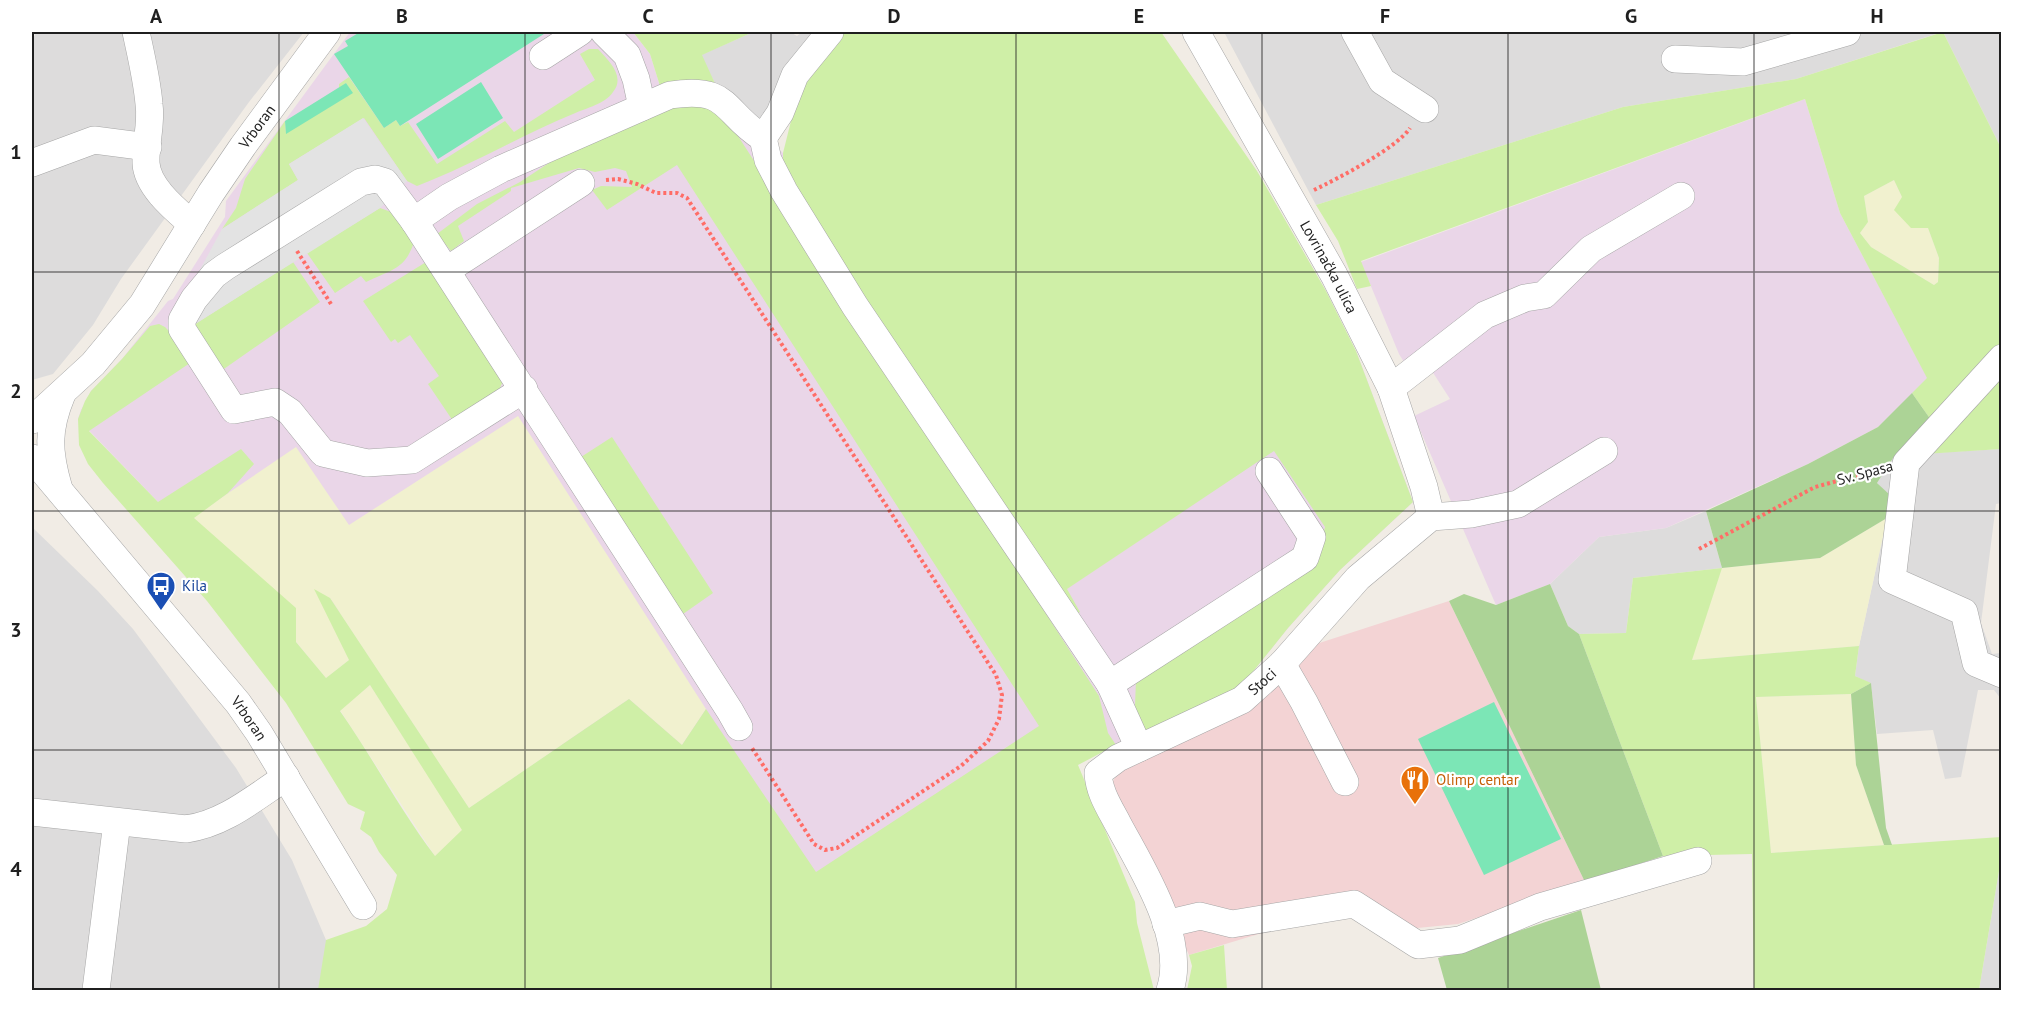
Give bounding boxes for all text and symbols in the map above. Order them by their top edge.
text: A [150,3,163,29]
text: B [396,3,408,29]
text: C [642,3,654,29]
text: D [888,3,901,29]
text: E [1134,3,1144,29]
text: F [1380,3,1390,29]
text: G [1625,3,1637,29]
text: H [1870,3,1884,29]
street label: Vrboran [234,101,279,153]
text: 1 [10,139,22,165]
street label: Lovrinačka ulica [1296,217,1362,317]
text: 2 [10,378,22,404]
street label: Sv. Spasa [1835,456,1895,489]
bus stop icon: Kila [145,570,177,612]
place label: Kila [182,576,207,595]
text: 3 [10,617,22,643]
street label: Stoci [1244,664,1280,699]
street label: Vrboran [227,691,271,744]
restaurant icon: Olimp centar [1399,764,1431,806]
place label: Olimp centar [1436,770,1519,789]
text: 4 [10,856,22,882]

